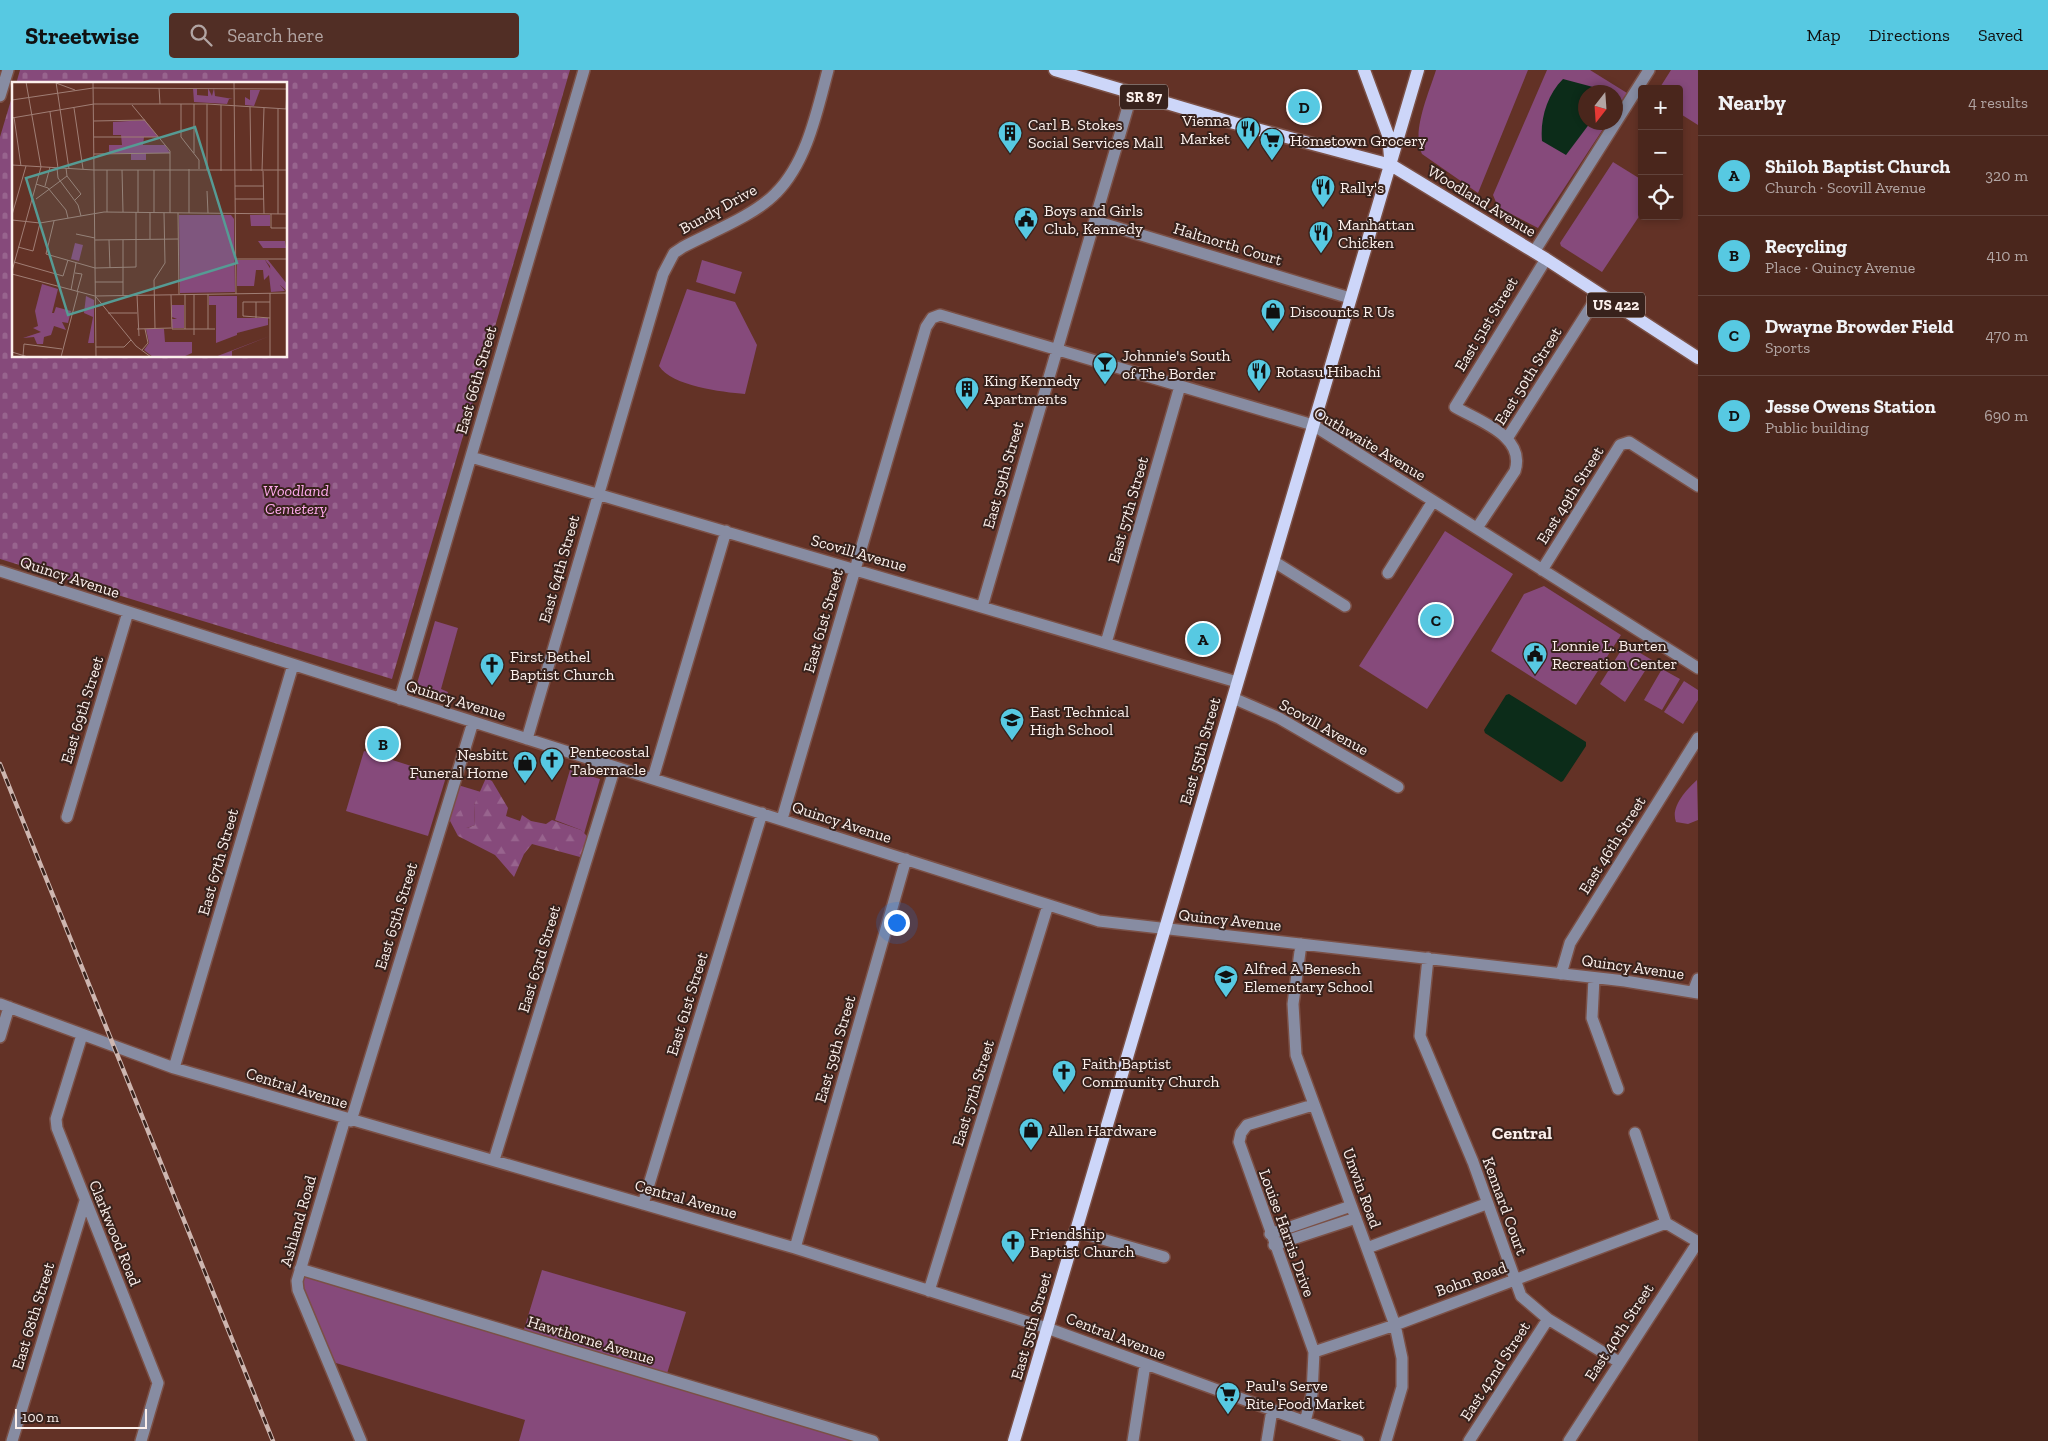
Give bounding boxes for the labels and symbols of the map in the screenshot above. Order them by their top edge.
inset map [12,82,288,358]
road number: SR 87 [1120,85,1168,110]
north arrow [1578,85,1623,130]
pin: D [1288,88,1320,126]
place label: Vienna Market [1180,111,1230,148]
place label: Carl B. Stokes Social Services Mall [1028,115,1163,152]
restaurant icon: Vienna Market [1235,116,1261,150]
building icon: Carl B. Stokes Social Services Mall [997,120,1023,154]
supermarket icon: Hometown Grocery [1259,127,1285,161]
place label: Hometown Grocery [1290,131,1427,150]
street label: Woodland Avenue [1424,161,1540,241]
restaurant icon: Rally's [1310,174,1336,208]
place label: Rally's [1340,178,1384,197]
street label: Bundy Drive [676,180,760,238]
place label: Boys and Girls Club, Kennedy [1044,201,1144,238]
public building icon: Boys and Girls Club, Kennedy [1013,206,1039,240]
place label: Manhattan Chicken [1338,215,1415,252]
street label: Haltnorth Court [1171,218,1285,270]
restaurant icon: Manhattan Chicken [1308,220,1334,254]
street label: East 51st Street [1450,273,1522,375]
road number: US 422 [1587,292,1645,318]
shop icon: Discounts R Us [1260,298,1286,332]
place label: Discounts R Us [1290,302,1395,321]
street label: East 66th Street [452,324,500,436]
street label: East 50th Street [1490,324,1566,428]
place label: Johnnie's South of The Border [1122,346,1231,383]
bar icon: Johnnie's South of The Border [1092,351,1118,385]
restaurant icon: Rotasu Hibachi [1246,358,1272,392]
place label: Rotasu Hibachi [1276,362,1381,381]
place label: King Kennedy Apartments [984,371,1081,408]
building icon: King Kennedy Apartments [954,376,980,410]
street label: Outhwaite Avenue [1311,403,1429,485]
street label: East 59th Street [979,419,1027,531]
street label: East 49th Street [1532,443,1608,547]
street label: East 57th Street [1104,454,1152,565]
park label: Woodland Cemetery [263,481,329,518]
street label: East 64th Street [535,513,583,625]
street label: Scovill Avenue [809,530,909,576]
street label: Quincy Avenue [18,552,122,602]
street label: East 61st Street [799,567,847,675]
pin: C [1420,601,1452,639]
pin: A [1187,620,1219,658]
place label: Lonnie L. Burten Recreation Center [1552,636,1677,673]
public building icon: Lonnie L. Burten Recreation Center [1522,641,1548,675]
place label: First Bethel Baptist Church [510,647,615,684]
church icon: First Bethel Baptist Church [479,652,505,686]
street label: East 69th Street [57,654,107,766]
street label: Quincy Avenue [404,676,508,724]
street label: East 55th Street [1176,695,1224,807]
street label: Scovill Avenue [1276,695,1372,759]
place label: East Technical High School [1030,702,1129,739]
school or university icon: East Technical High School [999,707,1025,741]
pin: B [367,725,399,763]
place label: Pentecostal Tabernacle [570,742,650,779]
place label: Nesbitt Funeral Home [410,745,508,782]
church icon: Pentecostal Tabernacle [539,747,565,781]
shop icon: Nesbitt Funeral Home [512,750,538,784]
street label: East 46th Street [1574,793,1650,897]
street label: Quincy Avenue [790,797,894,847]
street label: East 67th Street [194,806,242,918]
street label: East 65th Street [371,860,421,972]
street label: East 63rd Street [514,903,564,1015]
street label: Quincy Avenue [1178,905,1282,935]
your location [884,910,910,936]
street label: East 61st Street [662,950,712,1058]
street label: Quincy Avenue [1580,950,1686,984]
place label: Alfred A Benesch Elementary School [1244,959,1373,996]
school or university icon: Alfred A Benesch Elementary School [1213,964,1239,998]
street label: East 59th Street [811,993,859,1105]
street label: East 57th Street [948,1038,998,1148]
place label: Faith Baptist Community Church [1082,1054,1220,1091]
church icon: Faith Baptist Community Church [1051,1059,1077,1093]
street label: Central Avenue [244,1063,350,1113]
shop icon: Allen Hardware [1018,1117,1044,1151]
place label: Allen Hardware [1048,1121,1156,1140]
district label: Central [1492,1122,1552,1144]
street label: Unwin Road [1339,1145,1385,1231]
street label: Kennard Court [1478,1154,1532,1258]
street label: Louise Harris Drive [1255,1167,1319,1299]
street label: Ashland Road [276,1173,320,1269]
street label: Central Avenue [633,1175,739,1223]
street label: Clarkwood Road [85,1177,145,1289]
place label: Friendship Baptist Church [1030,1224,1135,1261]
church icon: Friendship Baptist Church [1000,1229,1026,1263]
street label: Bohn Road [1433,1257,1509,1301]
street label: East 68th Street [8,1260,58,1372]
street label: East 55th Street [1007,1270,1055,1382]
street label: East 40th Street [1581,1280,1658,1384]
street label: Central Avenue [1063,1308,1169,1364]
street label: Hawthorne Avenue [525,1312,657,1368]
street label: East 42nd Street [1456,1318,1534,1424]
place label: Paul's Serve Rite Food Market [1246,1376,1365,1413]
supermarket icon: Paul's Serve Rite Food Market [1215,1381,1241,1415]
scale bar [15,1406,148,1429]

